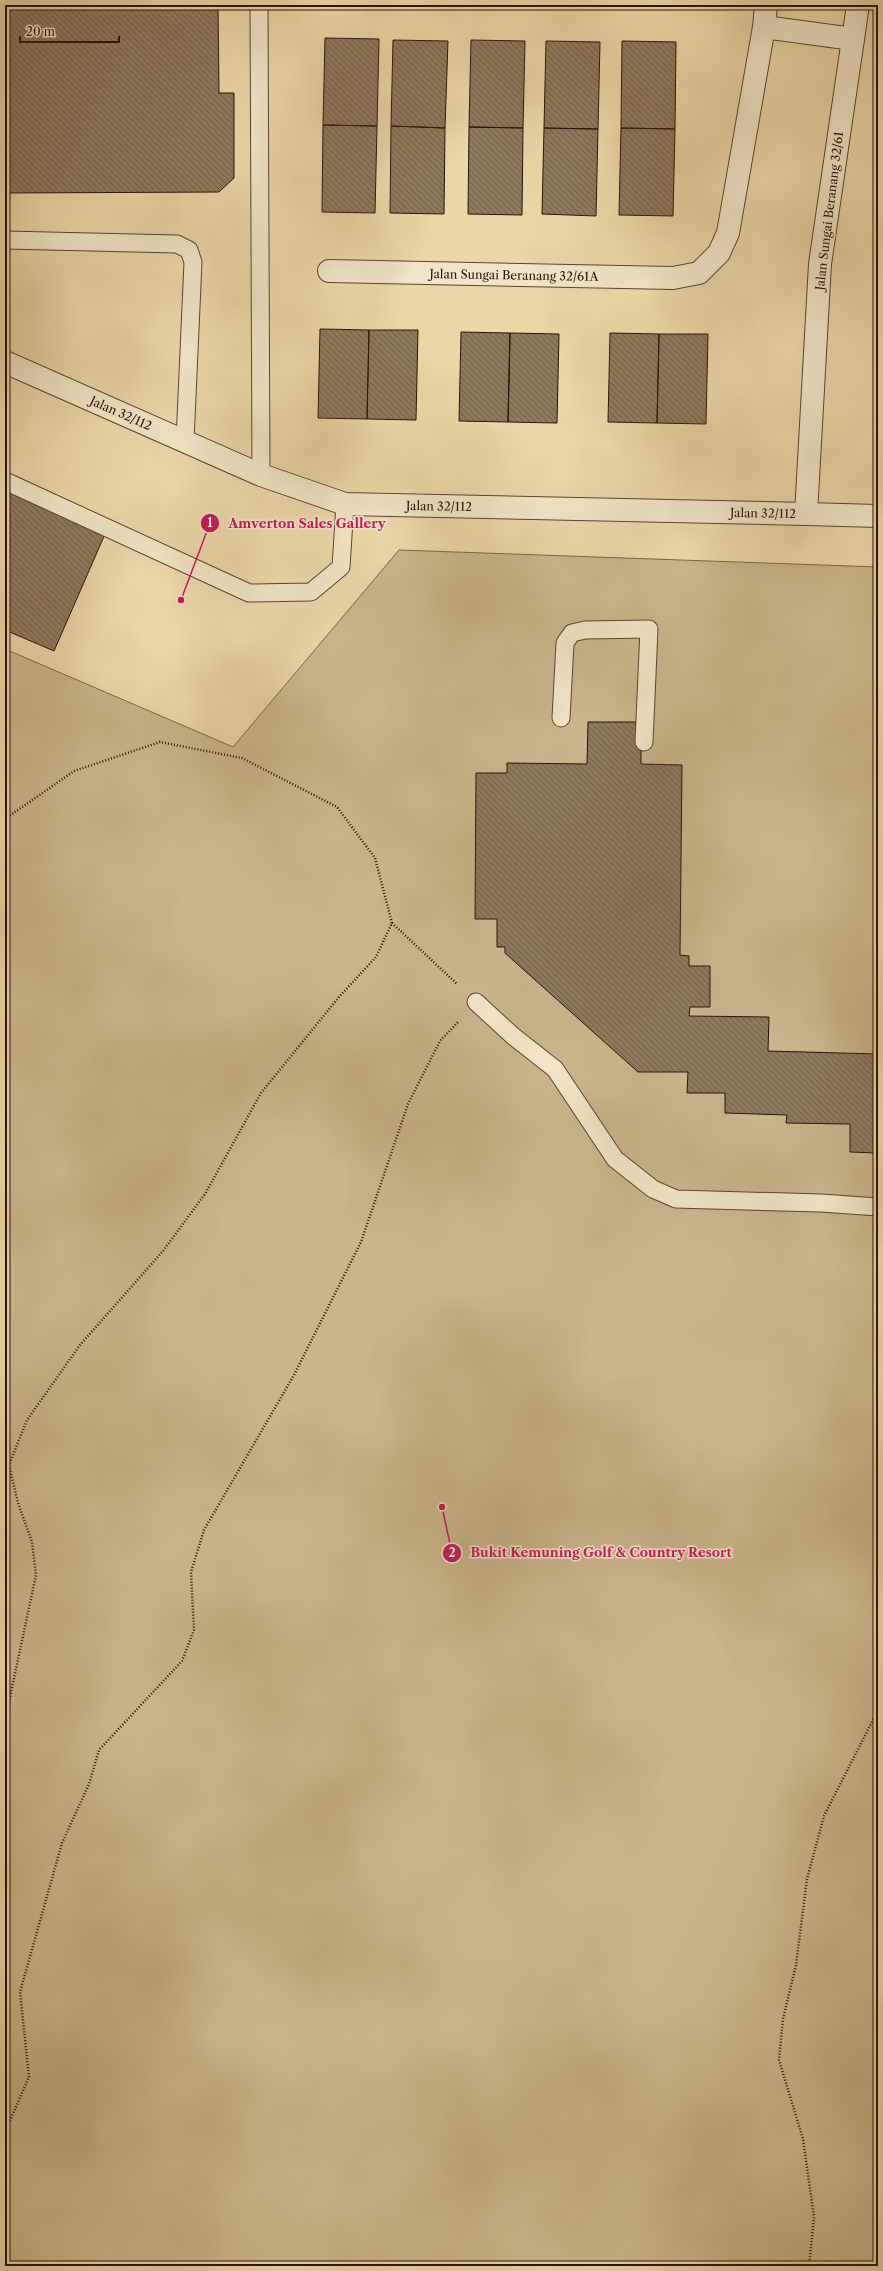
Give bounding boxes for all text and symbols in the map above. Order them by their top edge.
scale bar [20,18,119,44]
text: 20 m [26,24,55,39]
street label: Jalan Sungai Beranang 32/61 [812,131,846,293]
street label: Jalan Sungai Beranang 32/61A [427,266,600,284]
street label: Jalan 32/112 [86,392,154,433]
street label: Jalan 32/112 [404,498,472,514]
street label: Jalan 32/112 [728,505,796,521]
callout: Amverton Sales Gallery [200,511,394,536]
text: 1 [207,515,213,530]
text: Amverton Sales Gallery [227,515,387,531]
callout: Bukit Kemuning Golf & Country Resort [442,1540,740,1565]
text: Bukit Kemuning Golf & Country Resort [470,1544,732,1560]
text: 2 [448,1545,456,1560]

